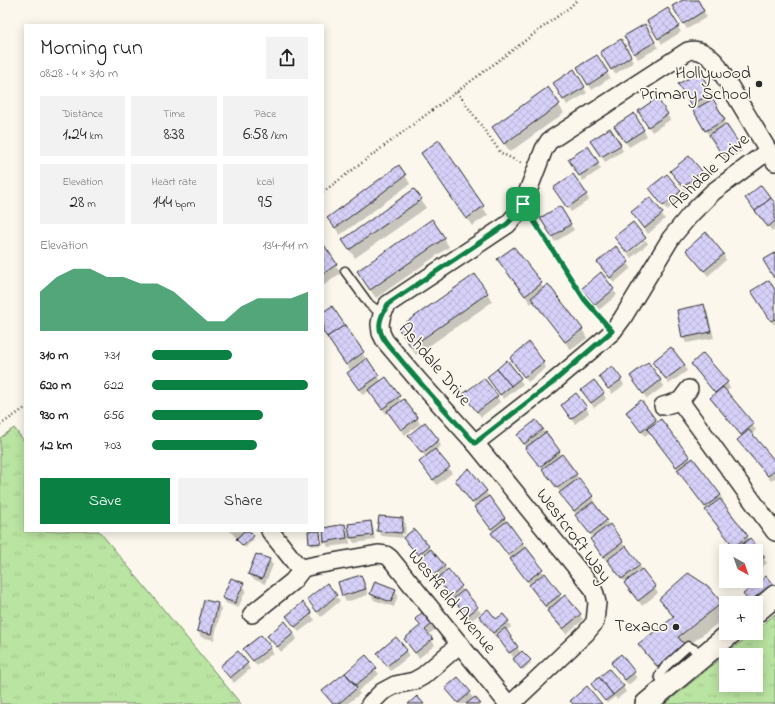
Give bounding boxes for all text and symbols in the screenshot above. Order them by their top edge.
text: Morning run [40,33,143,65]
button: share [266,37,308,79]
place label: Hollywood Primary School [640,61,751,108]
text: 08:28 · 4 × 310 m [40,64,118,83]
marker: Hollywood Primary School [754,79,764,89]
text: Distance [62,106,103,122]
text: Time [163,106,185,122]
text: Pace [255,106,276,122]
text: 1.24 [62,122,87,147]
text: 8:38 [163,122,185,147]
text: 6:58 [243,122,268,147]
street label: Ashdale Drive [664,127,757,216]
text: km [87,128,103,144]
text: /km [268,128,288,144]
text: Elevation [62,174,103,190]
text: Heart rate [151,174,197,190]
text: kcal [257,174,274,190]
pin [506,187,540,221]
text: 28 [70,190,84,215]
text: 144 [153,190,172,215]
text: 95 [258,190,273,215]
icon: arrive [512,193,534,215]
text: m [84,196,96,212]
text: bpm [172,196,195,212]
text: Elevation [40,236,88,255]
text: 134–141 m [262,236,308,255]
street label: Ashdale Drive [391,318,477,413]
text: 310 m [40,346,68,365]
text: 7:31 [104,346,120,365]
text: 620 m [40,376,71,395]
text: 6:22 [104,376,124,395]
text: 930 m [40,406,68,425]
text: 6:56 [104,406,124,425]
text: 1.2 km [40,436,72,455]
text: 7:03 [104,436,121,455]
button: Save [40,478,170,524]
button: Share [178,478,308,524]
street label: Westcroft Way [529,483,617,589]
street label: Westfield Avenue [401,544,502,661]
north arrow [719,544,763,588]
map controls [719,544,763,692]
button: + [719,596,763,640]
place label: Texaco [614,614,668,640]
marker: Texaco [671,622,681,632]
button: − [719,648,763,692]

